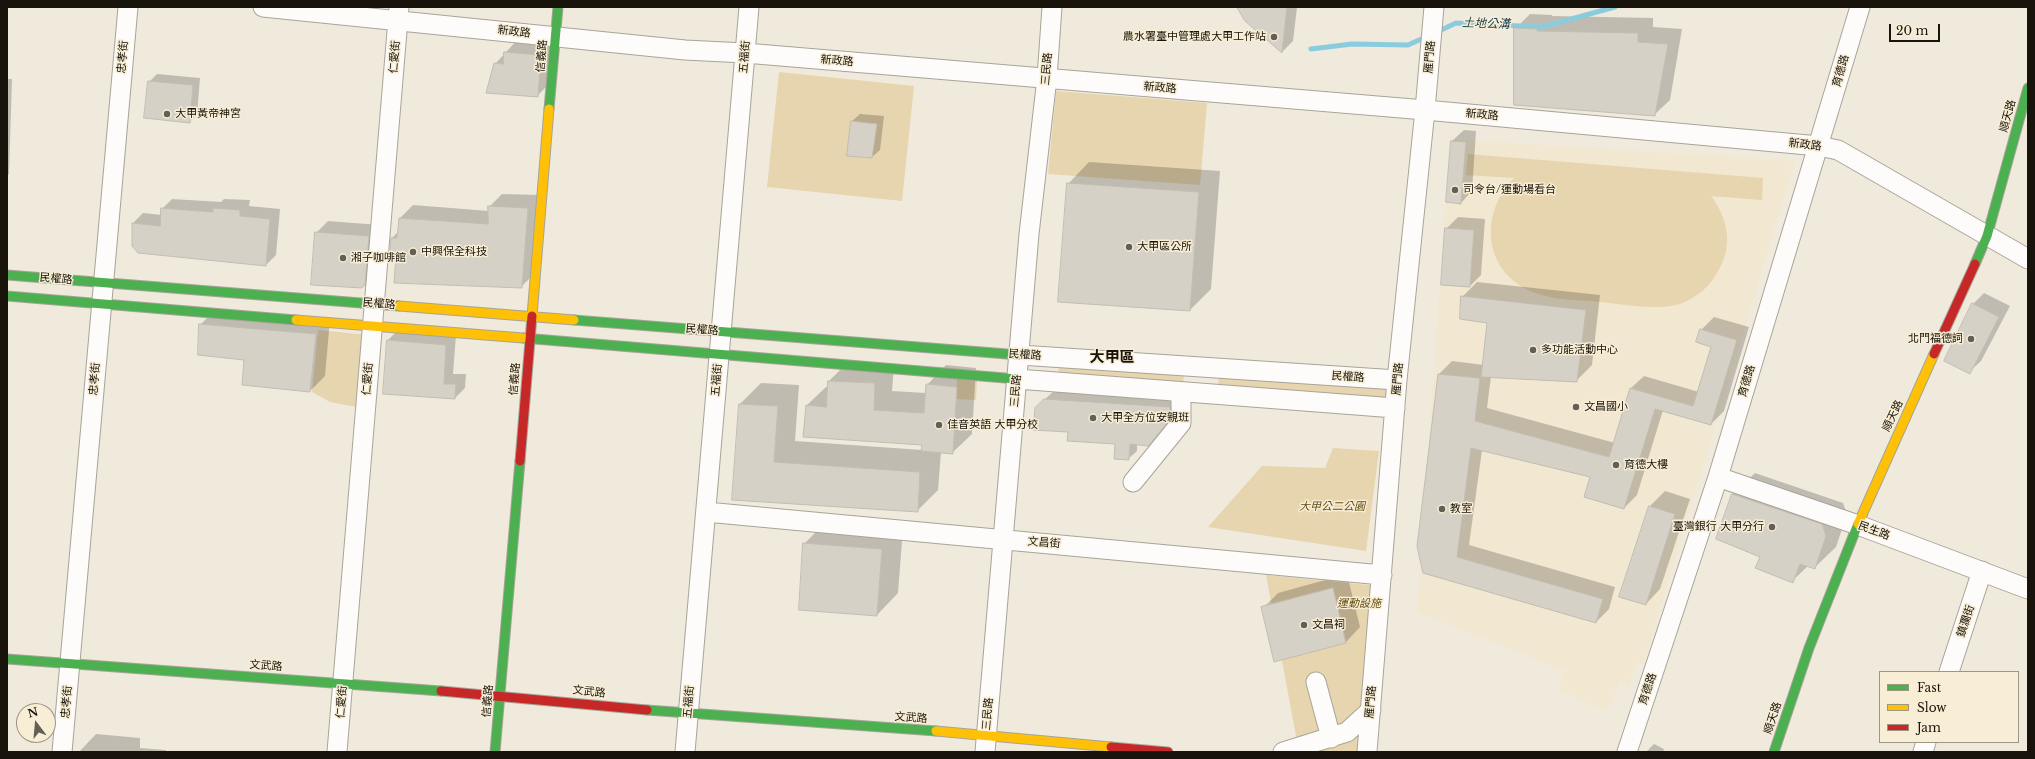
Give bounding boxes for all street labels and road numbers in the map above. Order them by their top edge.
street label: 新政路 [497,24,531,40]
street label: 信義路 [534,39,550,73]
street label: 忠孝街 [115,40,131,74]
street label: 仁愛街 [387,40,403,74]
street label: 五福街 [737,40,753,74]
street label: 雁門路 [1422,40,1438,74]
street label: 三民路 [1039,52,1055,86]
street label: 新政路 [820,53,854,69]
street label: 育德路 [1830,53,1852,89]
street label: 新政路 [1143,80,1177,96]
street label: 順天路 [1997,98,2019,134]
street label: 新政路 [1465,107,1499,123]
street label: 新政路 [1788,137,1822,153]
street label: 民權路 [39,271,73,287]
street label: 民權路 [362,296,396,312]
street label: 民權路 [685,322,719,338]
street label: 民權路 [1008,347,1042,363]
street label: 忠孝街 [87,362,103,396]
street label: 仁愛街 [360,362,376,396]
street label: 信義路 [507,362,523,396]
street label: 雁門路 [1390,362,1406,396]
street label: 五福街 [709,363,725,397]
street label: 育德路 [1736,363,1758,399]
street label: 民權路 [1331,369,1365,385]
street label: 三民路 [1008,374,1024,408]
street label: 順天路 [1880,398,1906,434]
street label: 民生路 [1856,519,1892,543]
street label: 文昌街 [1027,535,1061,551]
street label: 鎮瀾街 [1955,603,1977,639]
street label: 文武路 [249,658,283,674]
street label: 育德路 [1637,671,1659,707]
street label: 信義路 [480,684,496,718]
street label: 文武路 [572,684,606,700]
street label: 忠孝街 [59,685,75,719]
street label: 仁愛街 [334,685,350,719]
street label: 五福街 [681,685,697,719]
street label: 雁門路 [1363,685,1379,719]
street label: 三民路 [980,697,996,731]
street label: 順天路 [1762,700,1784,736]
street label: 文武路 [894,710,928,726]

